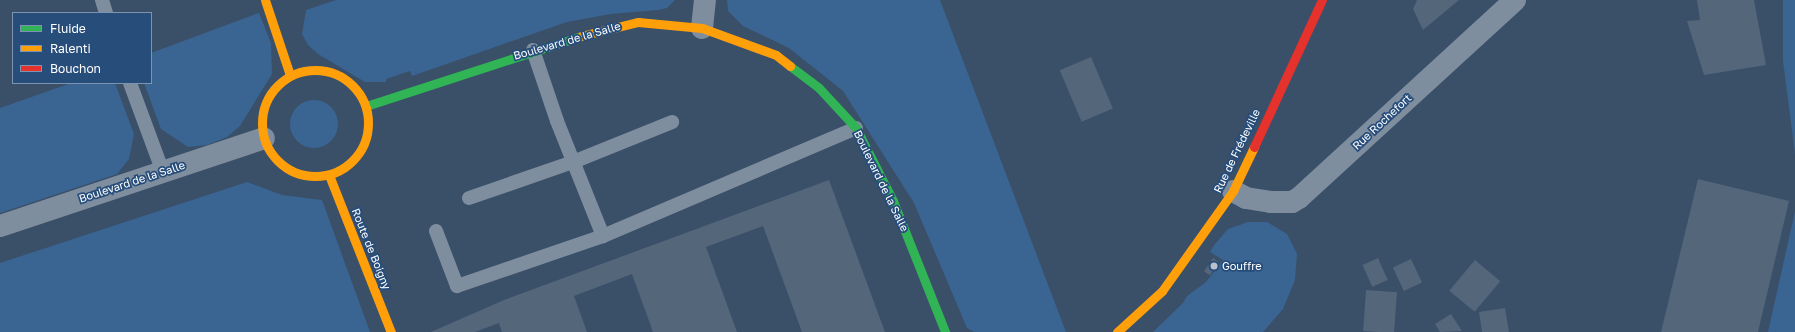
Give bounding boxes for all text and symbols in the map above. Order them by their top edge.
legend [12,12,152,84]
street label: Boulevard de la Salle [512,19,622,63]
text: Fluide [50,21,86,36]
text: Ralenti [50,41,91,56]
text: Bouchon [50,61,101,76]
street label: Rue Rochefort [1350,91,1414,153]
street label: Rue de Frédeville [1211,107,1263,195]
street label: Boulevard de la Salle [851,128,911,234]
street label: Boulevard de la Salle [77,159,187,205]
street label: Route de Boigny [349,206,393,292]
place label: Gouffre [1222,259,1262,273]
marker: Gouffre [1209,261,1219,271]

